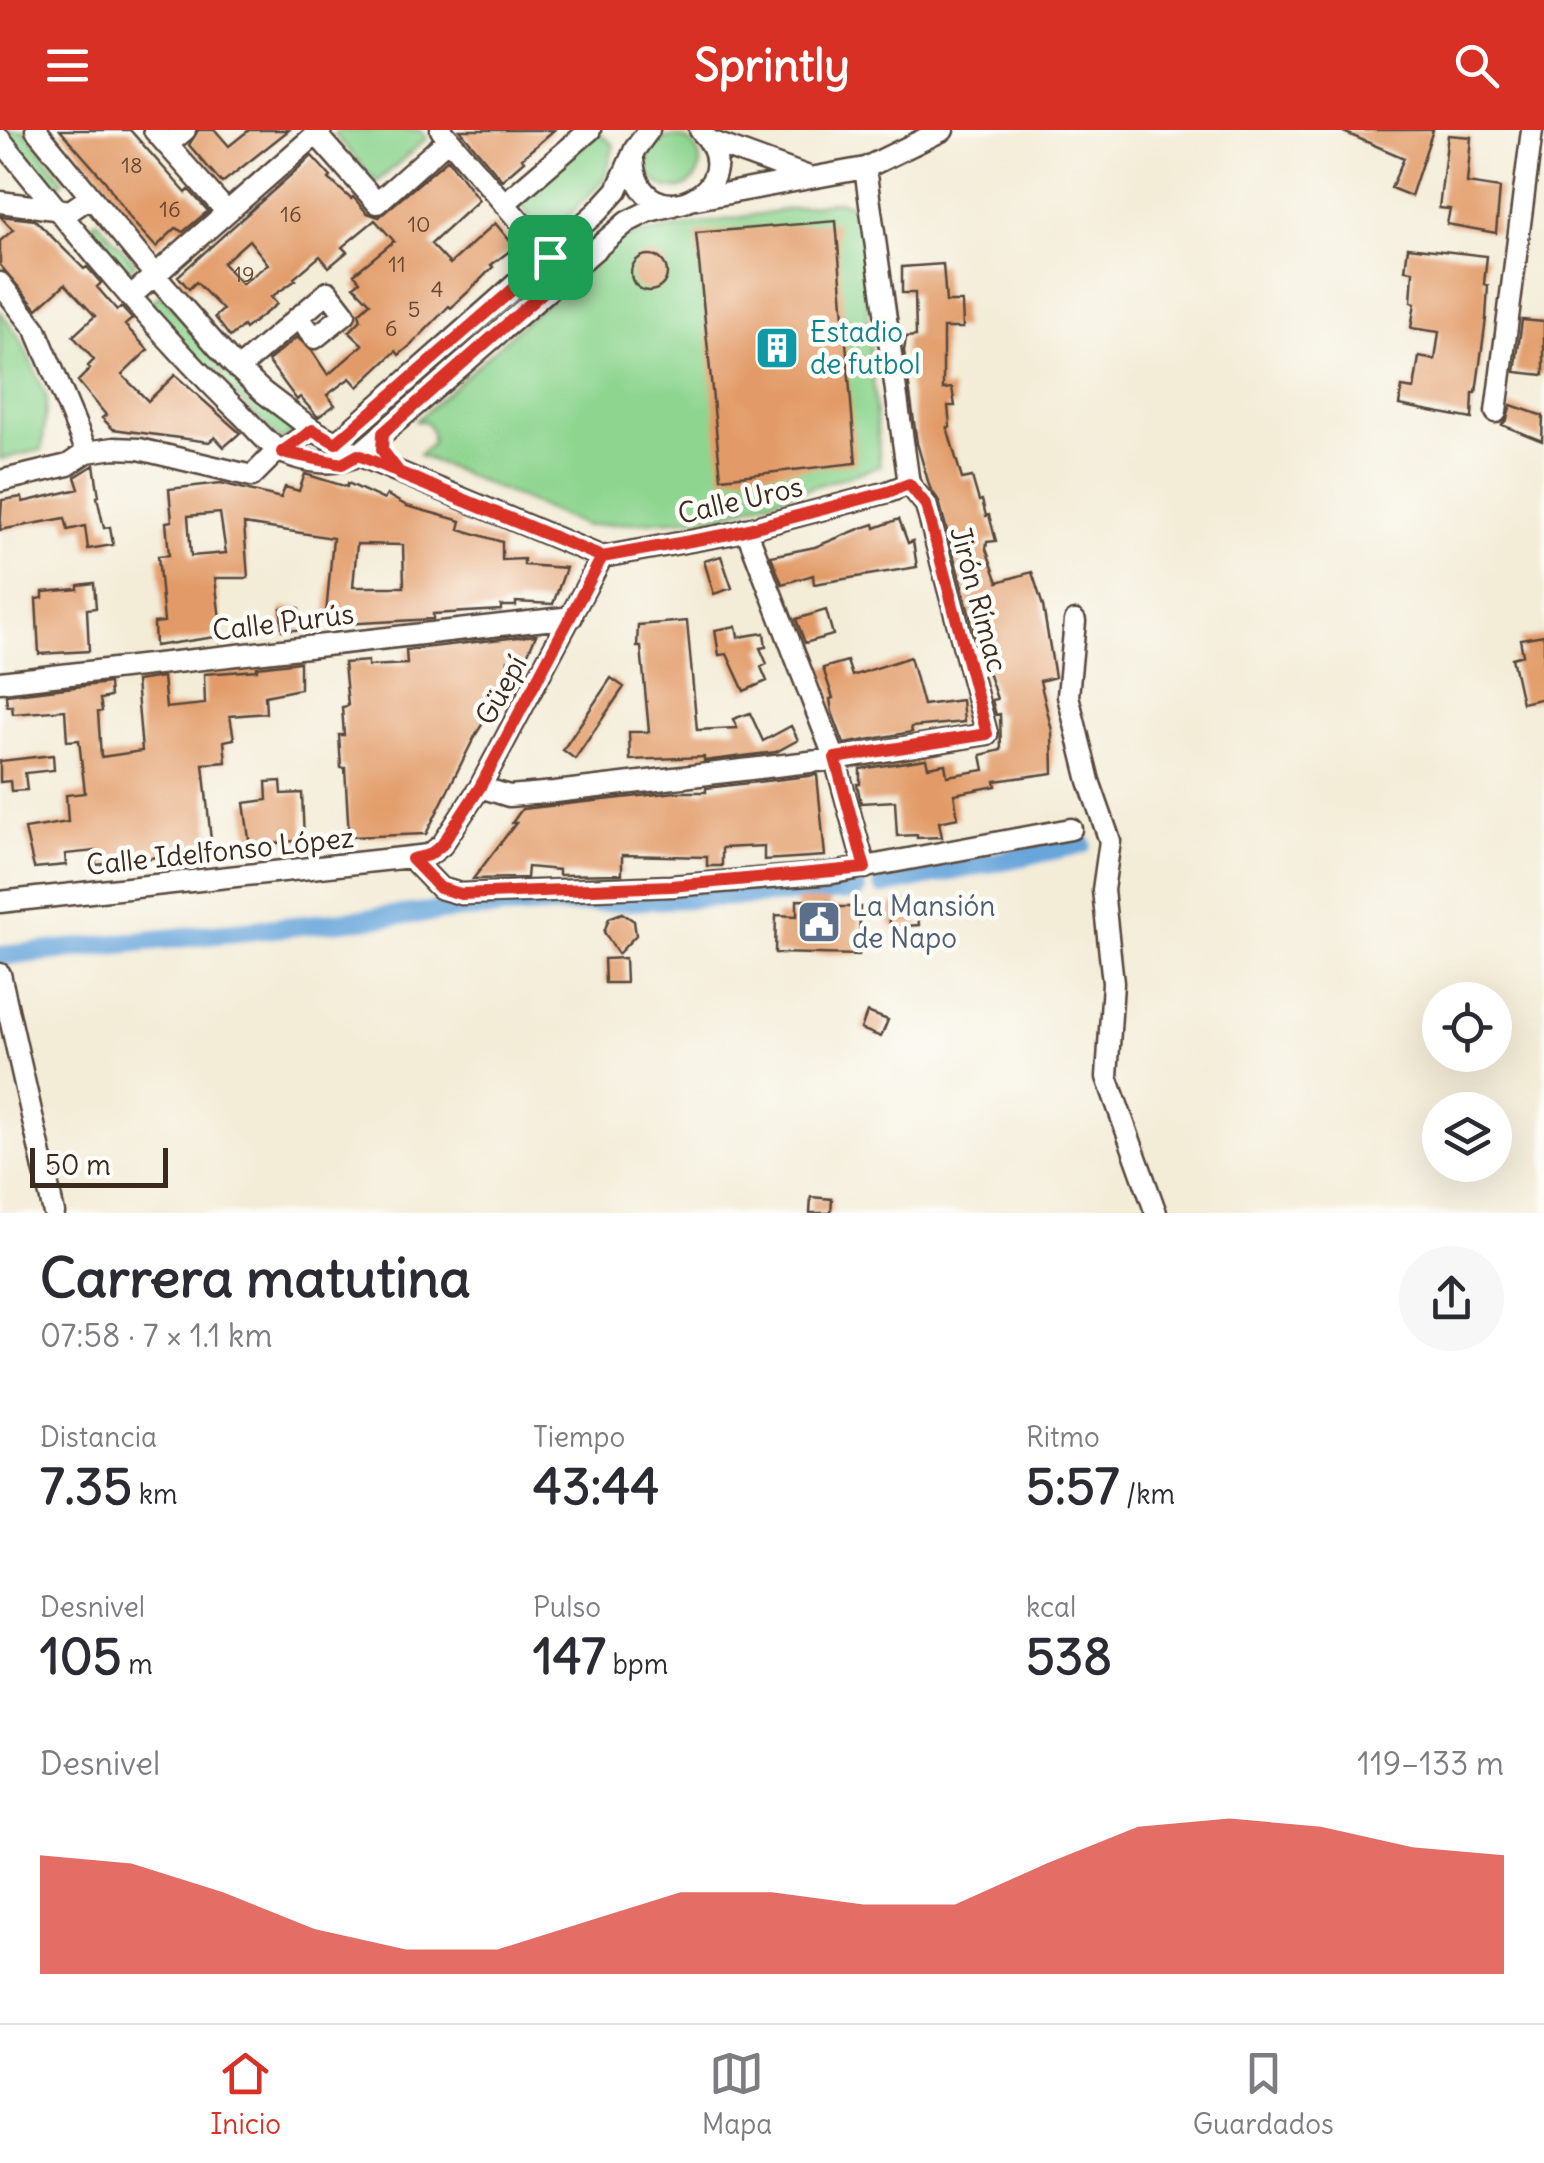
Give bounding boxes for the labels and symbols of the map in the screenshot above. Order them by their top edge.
house number: 18 [121,151,143,179]
house number: 16 [159,195,181,223]
house number: 16 [280,200,302,228]
house number: 10 [407,210,431,238]
pin [508,215,593,300]
house number: 11 [388,250,406,278]
house number: 19 [233,260,255,288]
house number: 4 [431,275,443,303]
house number: 5 [408,295,420,323]
house number: 6 [385,314,397,342]
place label: Estadio de futbol [810,314,921,382]
building icon: Estadio de futbol [754,325,800,371]
street label: Calle Uros [674,468,806,532]
street label: Jirón Rímac [942,522,1016,676]
street label: Calle Purús [210,595,356,649]
street label: Güepí [467,649,535,731]
street label: Calle Idelfonso López [84,819,356,883]
place label: La Mansión de Napo [852,888,995,956]
public building icon: La Mansión de Napo [796,899,842,945]
scale bar [30,1143,168,1188]

